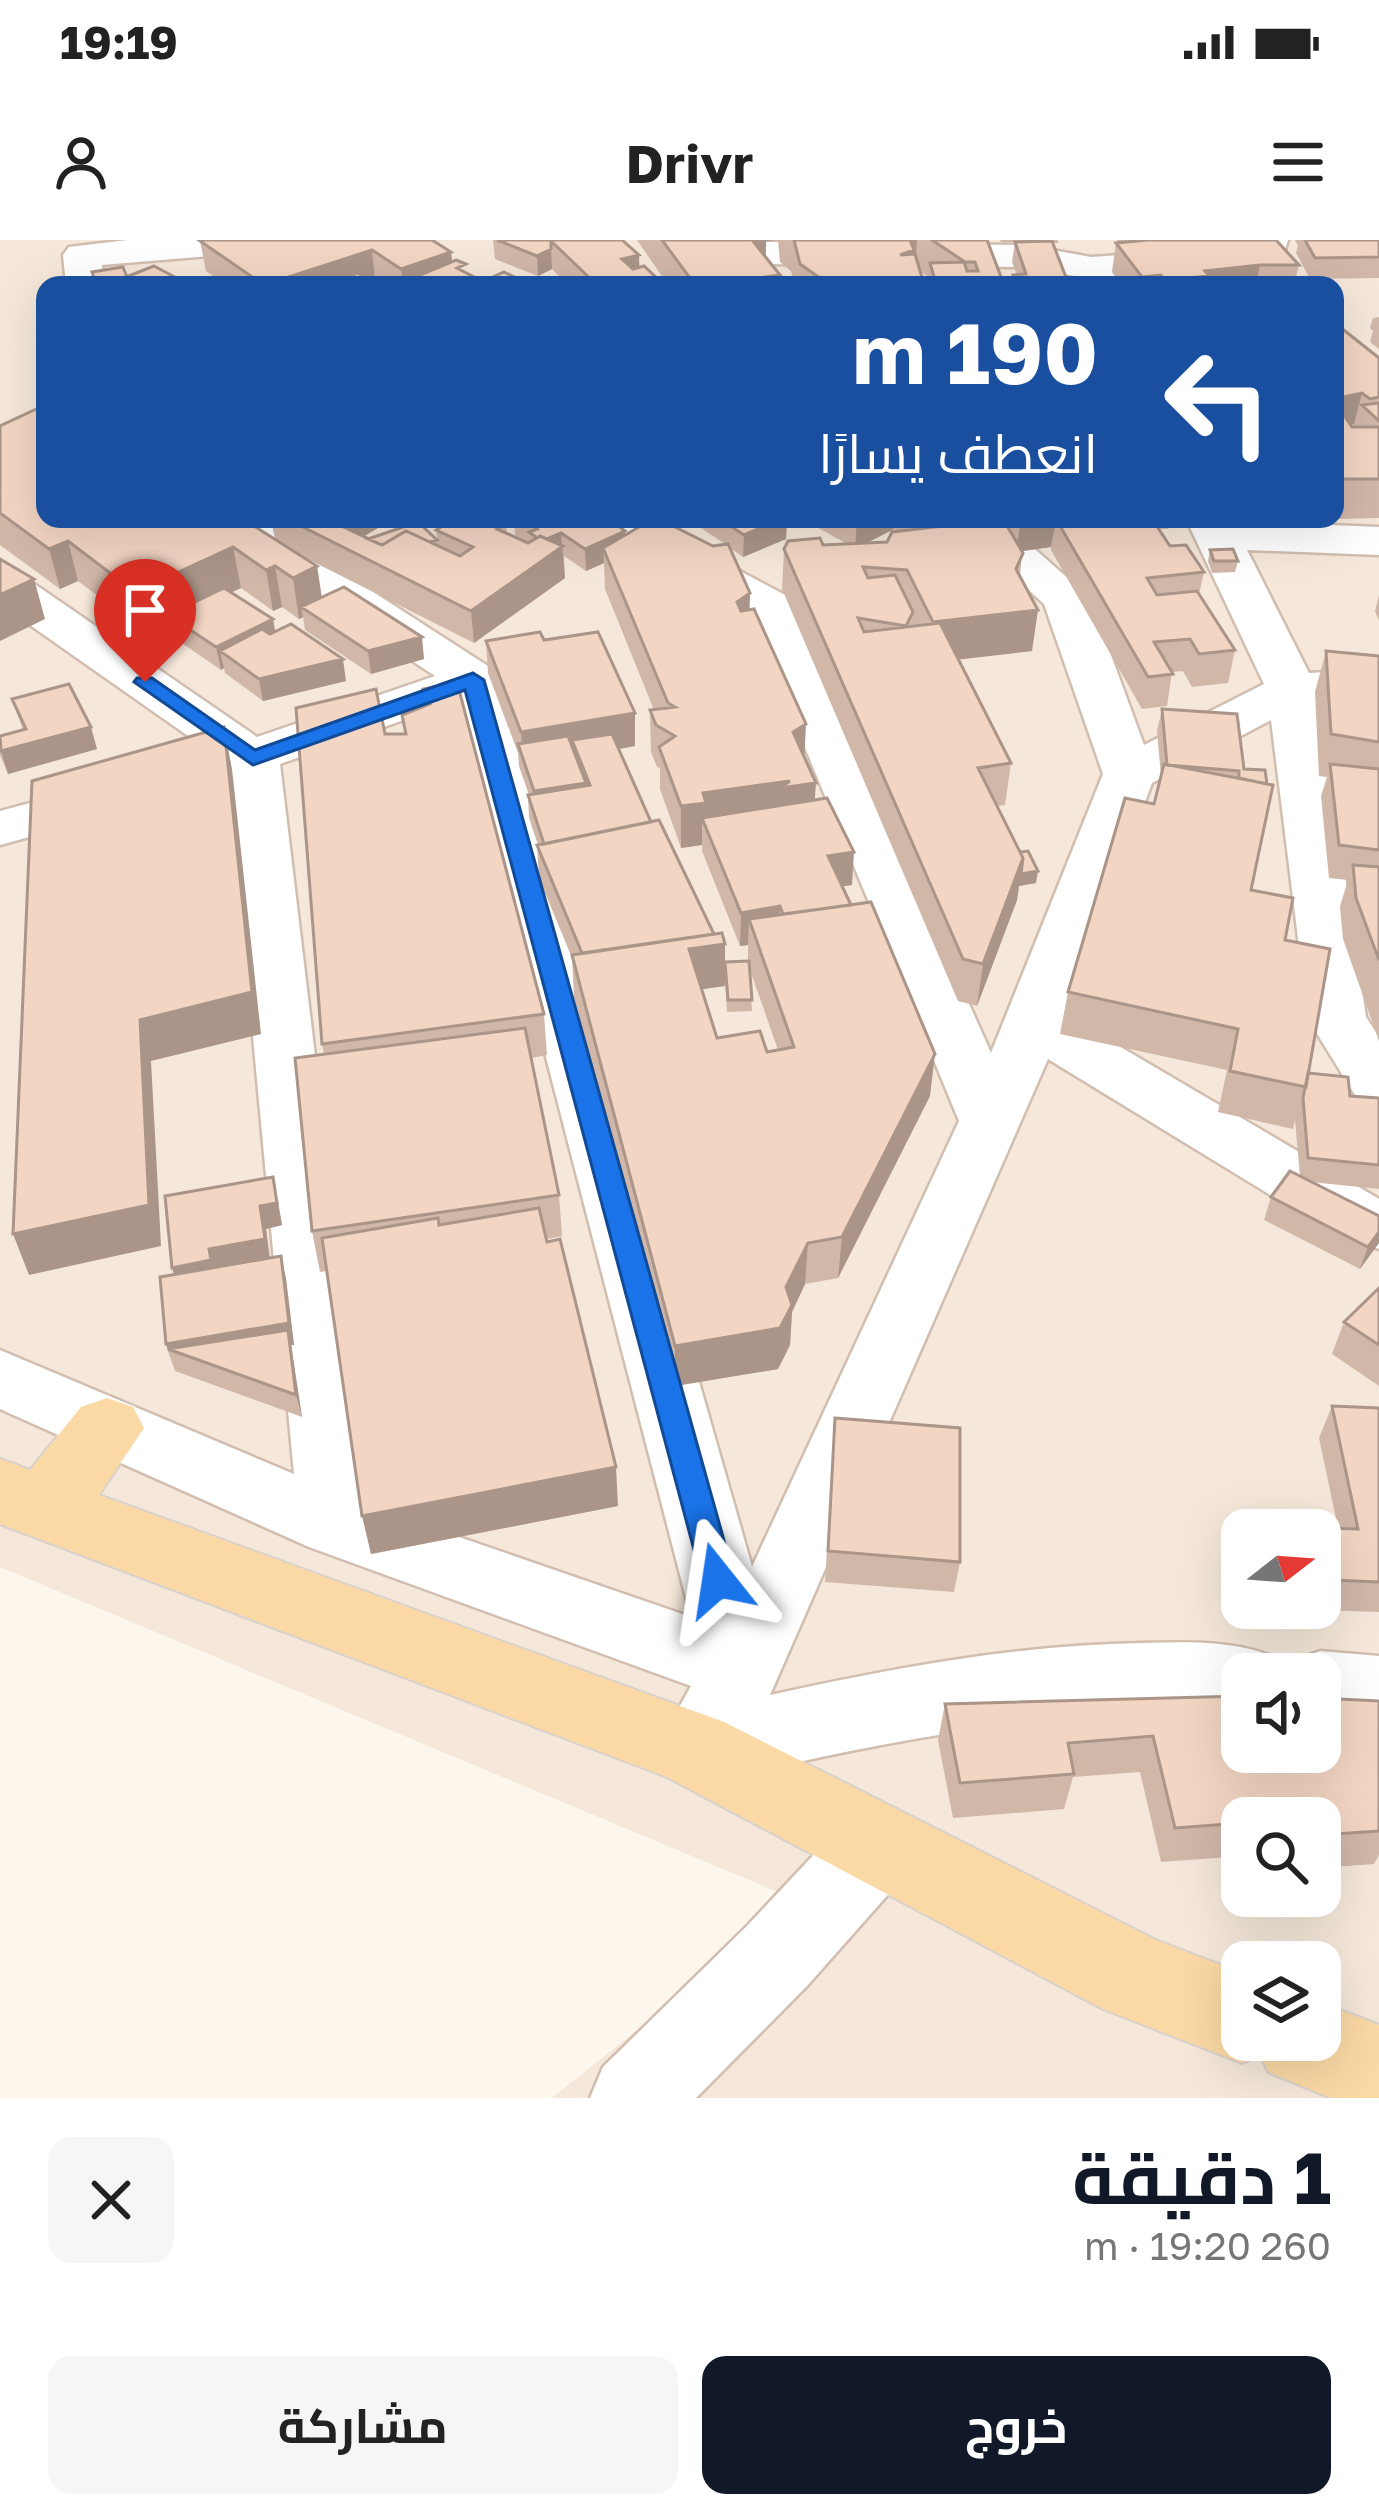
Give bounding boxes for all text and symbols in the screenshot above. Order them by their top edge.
text: 19:19 [60,15,178,69]
icon: person [48,129,114,195]
icon: menu [1265,129,1331,195]
text: Drivr [626,130,753,195]
text: 190 m [852,302,1098,402]
icon: left [1140,324,1296,480]
text: انعطف يسارًا [818,420,1098,485]
pin [94,559,196,682]
icon: arrive [112,577,178,643]
north arrow [1221,1509,1341,1629]
map controls [1221,1509,1341,2061]
position arrow [655,1517,781,1643]
button: sound [1221,1653,1341,1773]
button: search [1221,1797,1341,1917]
button: layers [1221,1941,1341,2061]
text: 1 دقيقة [1072,2133,1331,2220]
button: close [48,2137,174,2263]
text: 260 m · 19:20 [1084,2222,1331,2269]
button: مشاركة [48,2356,678,2494]
button: خروج [702,2356,1331,2494]

